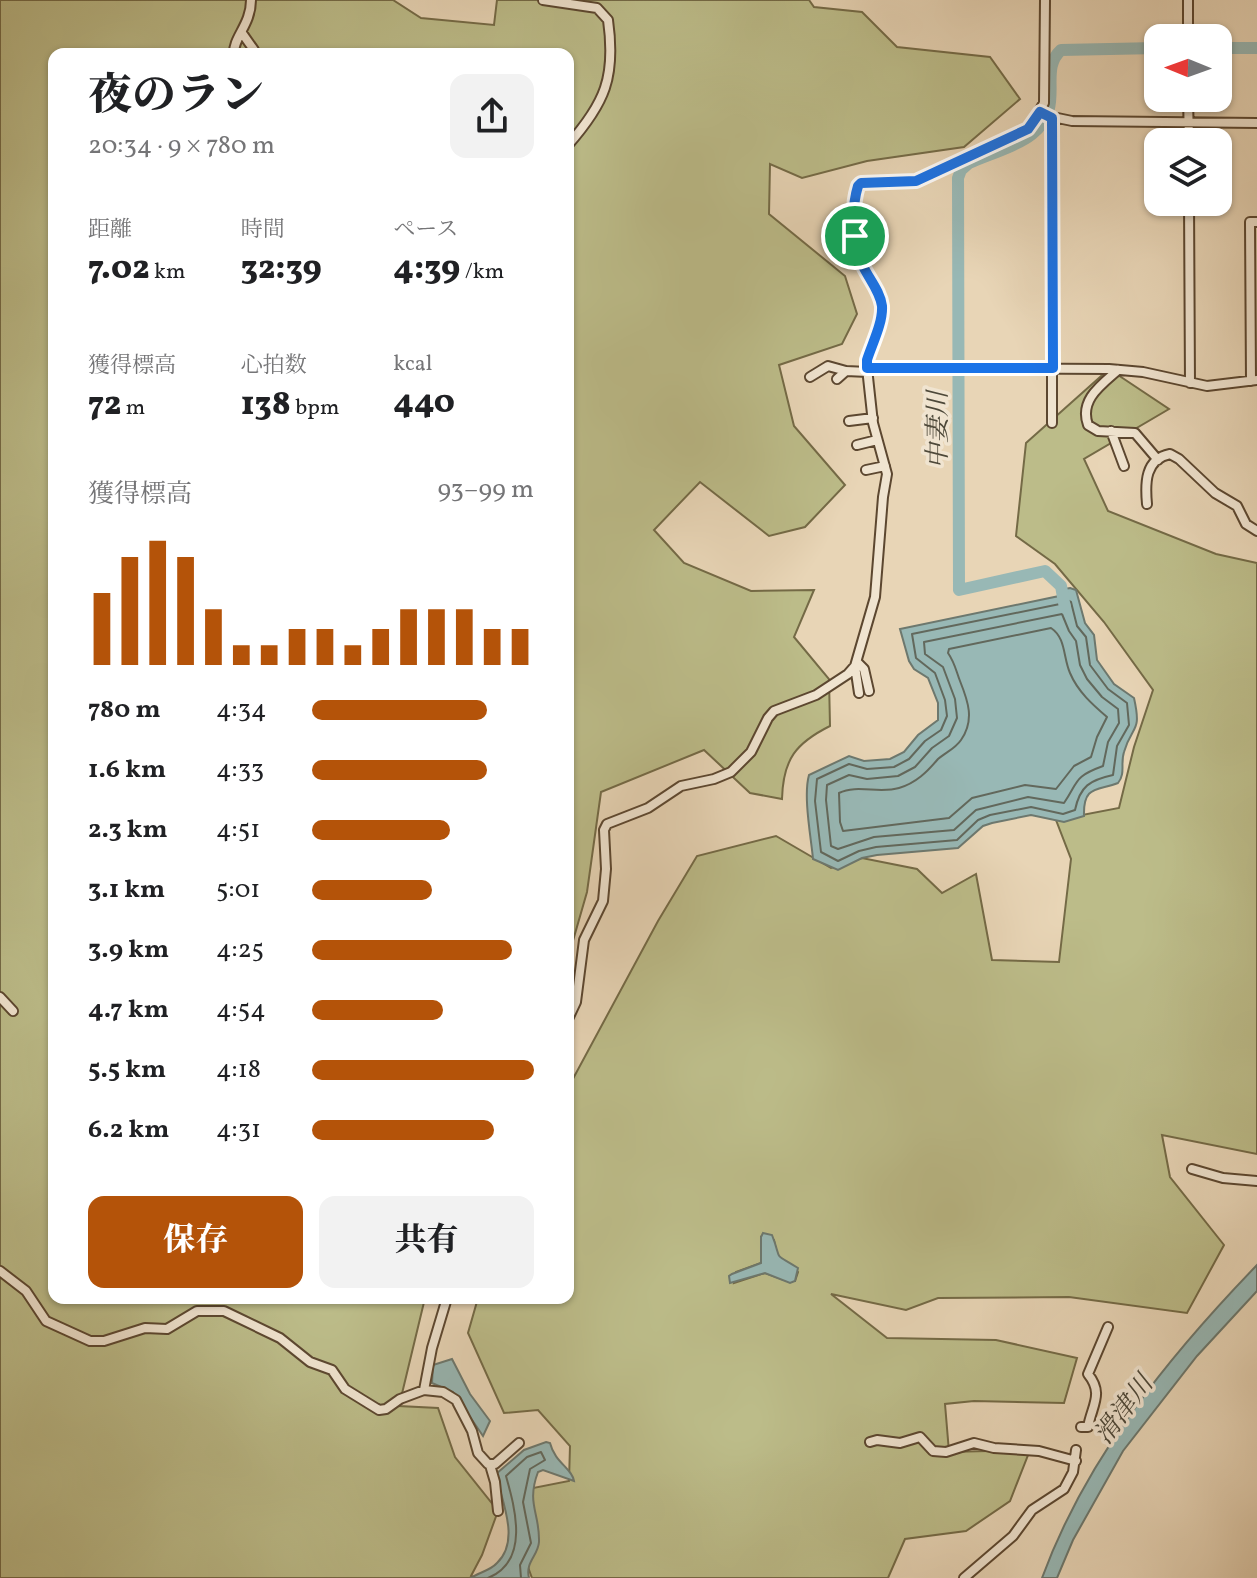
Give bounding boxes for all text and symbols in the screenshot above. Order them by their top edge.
north arrow [1144,24,1232,112]
map controls [1144,24,1232,216]
text: 夜のラン [88,67,264,128]
button: share [450,74,534,158]
text: 20:34 · 9 × 780 m [88,128,275,164]
button: layers [1144,128,1232,216]
pin [821,202,889,270]
icon: arrive [833,214,877,258]
text: 距離 [88,215,132,246]
text: 時間 [241,215,285,246]
text: ペース [393,215,458,246]
text: 7.02 [88,246,150,293]
text: 32:39 [241,246,322,293]
text: 4:39 [393,246,460,293]
text: km [150,257,186,288]
text: /km [460,257,504,288]
text: kcal [393,349,432,380]
text: 獲得標高 [88,351,176,382]
text: 心拍数 [241,351,307,382]
text: 440 [393,380,455,427]
text: 72 [88,382,121,429]
text: 138 [241,382,291,429]
water label: 中妻川 [921,388,957,469]
text: m [121,393,145,424]
text: bpm [291,393,339,424]
text: 93–99 m [438,472,534,508]
text: 獲得標高 [88,477,192,513]
text: 780 m [88,692,161,728]
text: 4:34 [216,692,267,728]
text: 1.6 km [88,752,166,788]
text: 4:33 [216,752,264,788]
text: 2.3 km [88,812,168,848]
text: 4:51 [216,812,260,848]
text: 3.1 km [88,872,165,908]
text: 5:01 [216,872,260,908]
text: 3.9 km [88,932,169,968]
text: 4:25 [216,932,264,968]
text: 4.7 km [88,992,169,1028]
text: 4:54 [216,992,266,1028]
text: 5.5 km [88,1052,166,1088]
text: 4:18 [216,1052,261,1088]
text: 6.2 km [88,1112,169,1148]
text: 4:31 [216,1112,261,1148]
button: 保存 [88,1196,303,1288]
button: 共有 [319,1196,534,1288]
water label: 滑津川 [1087,1366,1164,1452]

